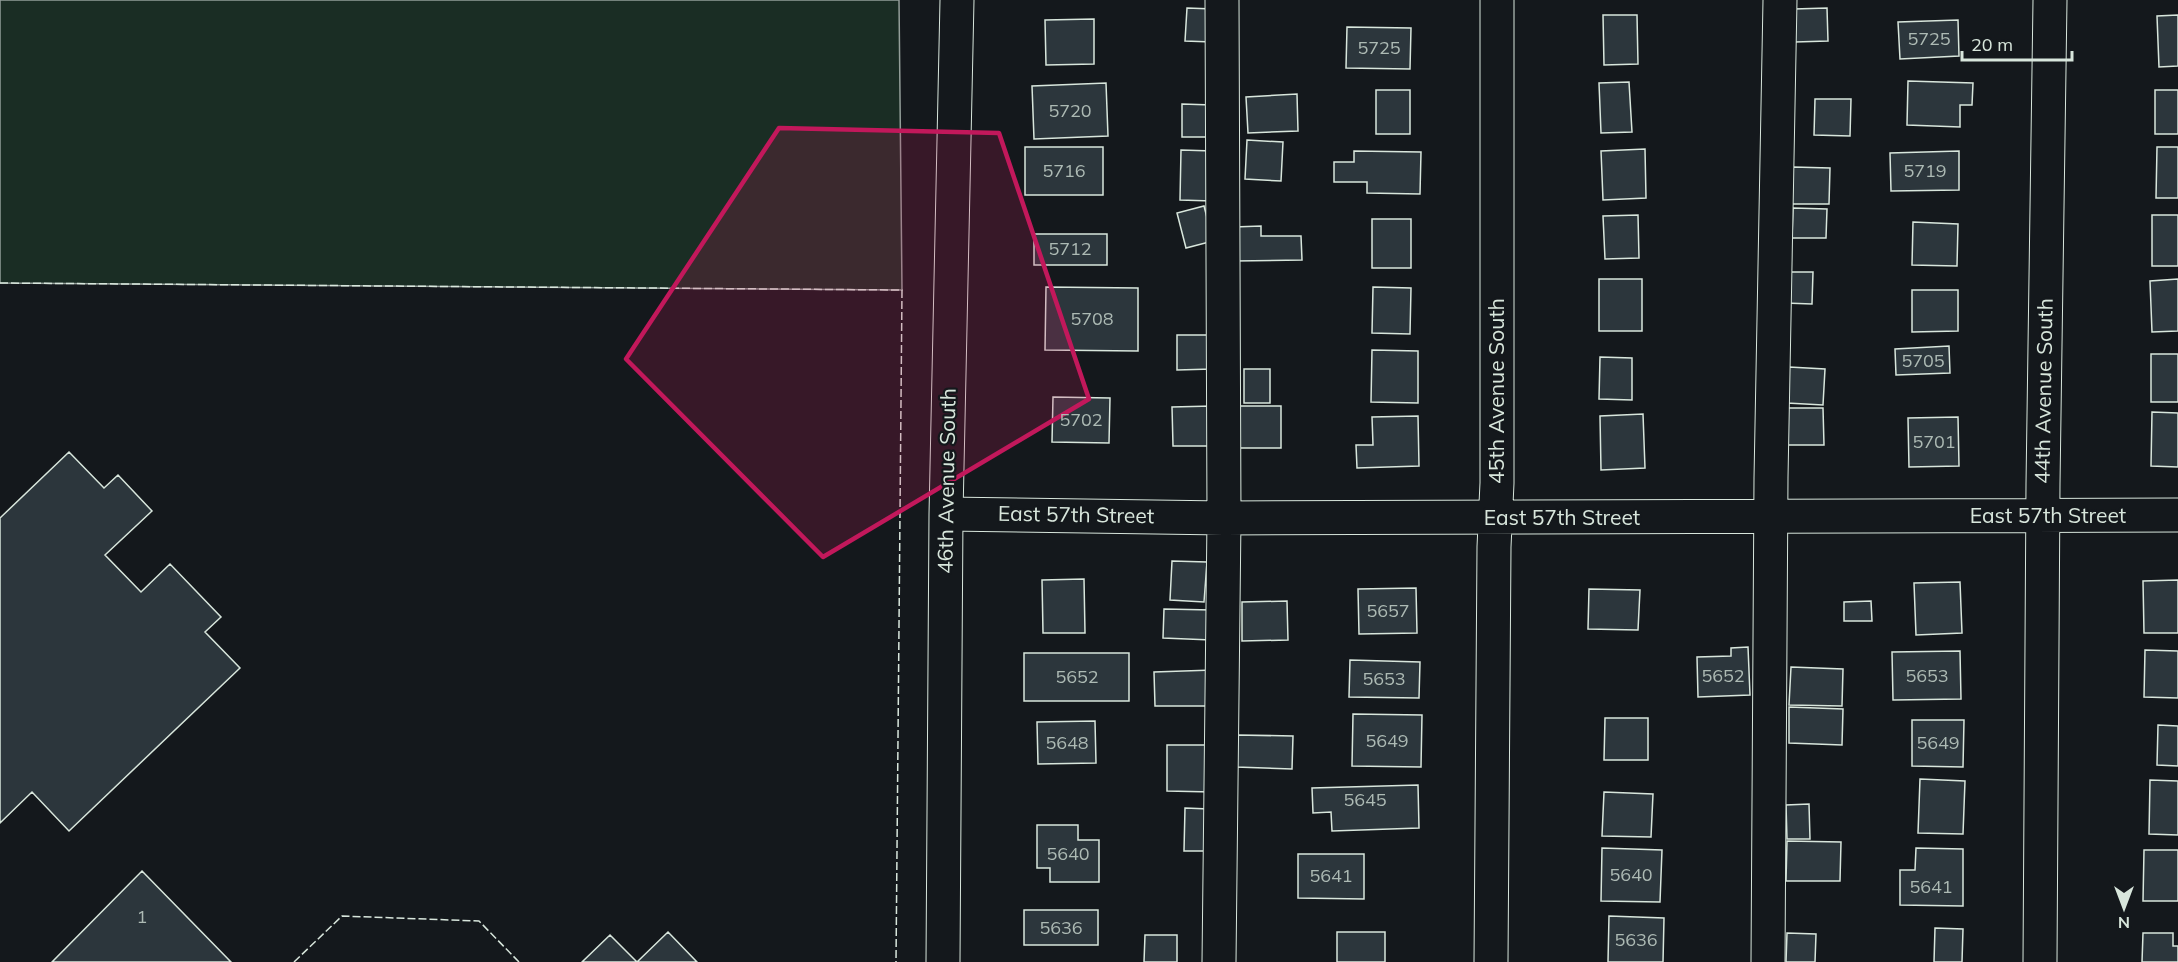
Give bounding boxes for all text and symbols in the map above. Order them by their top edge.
scale bar [1962,24,2072,62]
house number: 5725 [1907,27,1951,50]
text: 20 m [1971,33,2013,56]
house number: 5725 [1357,36,1401,59]
house number: 5720 [1048,99,1092,122]
house number: 5716 [1042,159,1086,182]
house number: 5719 [1903,159,1947,182]
house number: 5712 [1048,237,1092,260]
street label: 45th Avenue South [1483,298,1509,484]
street label: 44th Avenue South [2028,298,2058,484]
house number: 5708 [1070,307,1114,330]
house number: 5705 [1901,349,1945,372]
street label: 46th Avenue South [931,388,961,574]
house number: 5702 [1059,408,1103,431]
house number: 5701 [1912,430,1956,453]
street label: East 57th Street [998,500,1154,528]
street label: East 57th Street [1970,502,2126,528]
street label: East 57th Street [1484,504,1640,530]
house number: 5657 [1366,599,1410,622]
house number: 5652 [1701,664,1745,687]
house number: 5653 [1905,664,1949,687]
house number: 5652 [1055,665,1099,688]
house number: 5653 [1362,667,1406,690]
house number: 5649 [1365,729,1409,752]
house number: 5648 [1045,731,1089,754]
house number: 5649 [1916,731,1960,754]
house number: 5645 [1343,788,1387,811]
house number: 5640 [1046,842,1090,865]
house number: 5640 [1609,863,1653,886]
house number: 5641 [1309,864,1353,887]
house number: 5641 [1909,875,1953,898]
north arrow [2094,878,2154,938]
house number: 1 [137,905,147,928]
text: N [2118,913,2130,933]
house number: 5636 [1039,916,1083,939]
house number: 5636 [1614,928,1658,951]

